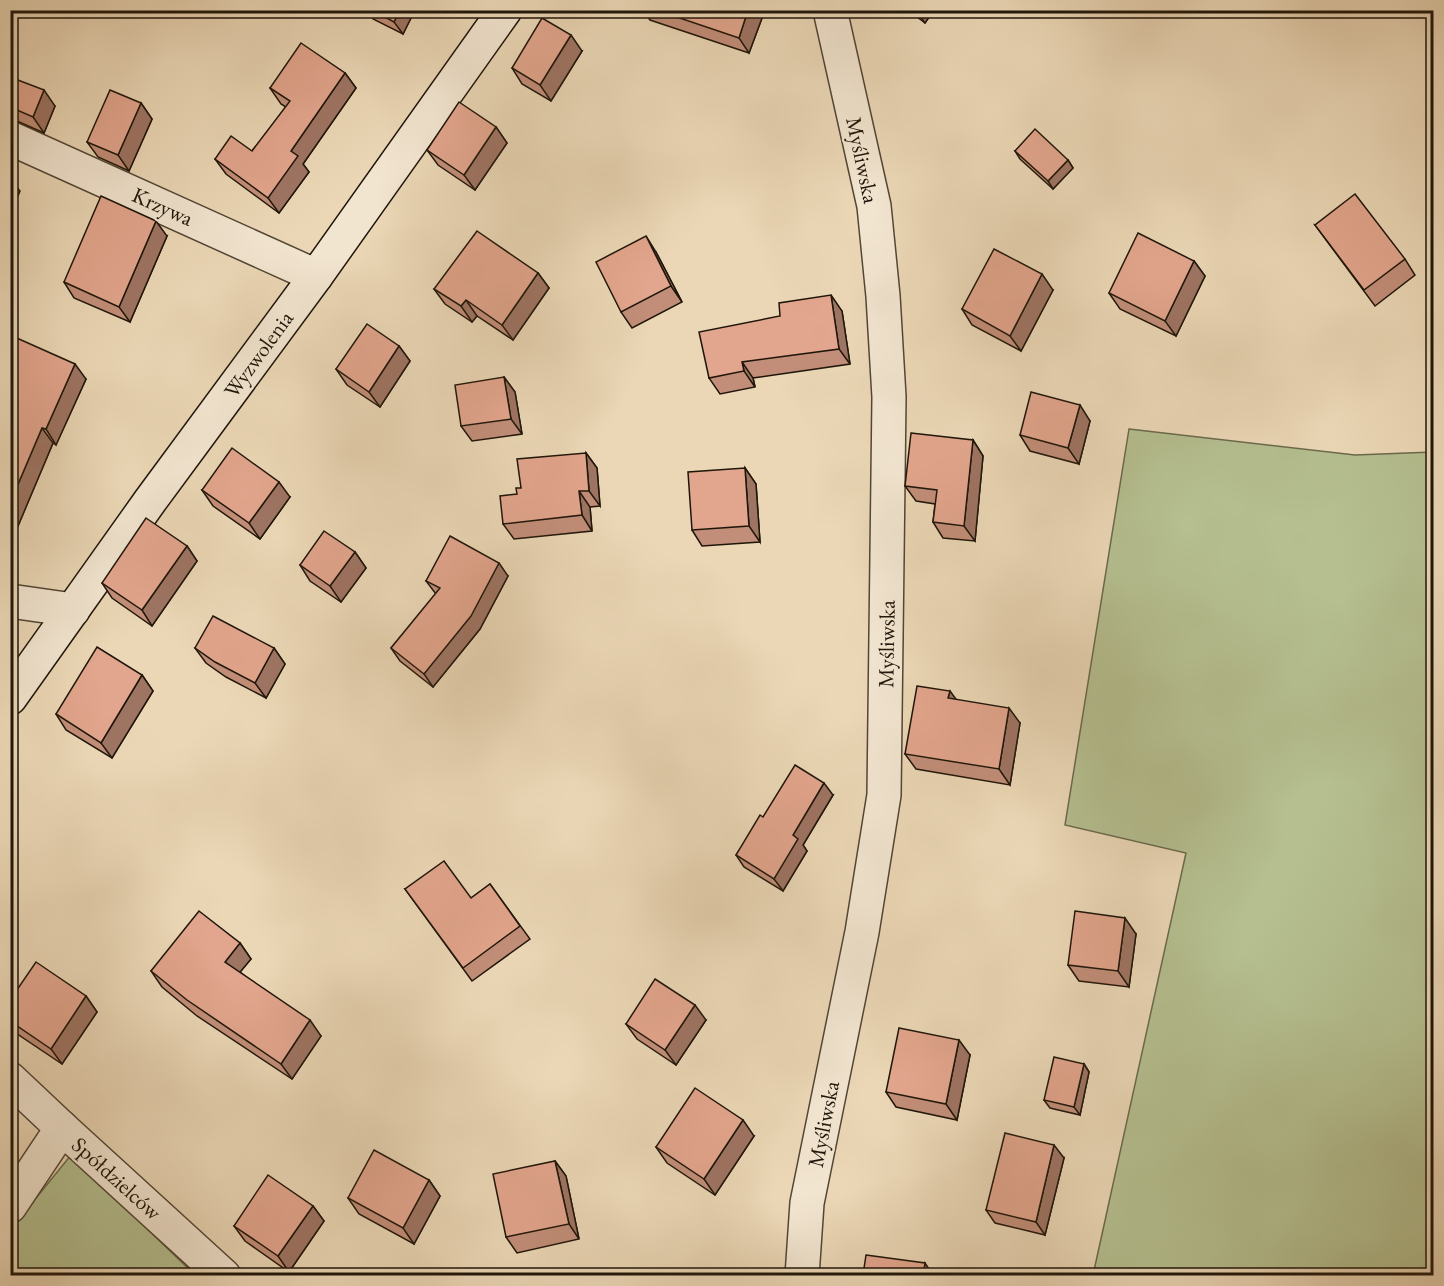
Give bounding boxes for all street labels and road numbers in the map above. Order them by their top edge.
street label: Myśliwska [839,114,886,206]
street label: Krzywa [128,180,198,233]
street label: Wyzwolenia [217,305,300,404]
street label: Myśliwska [871,600,902,688]
street label: Myśliwska [801,1078,846,1170]
street label: Spółdzielców [66,1130,168,1227]

